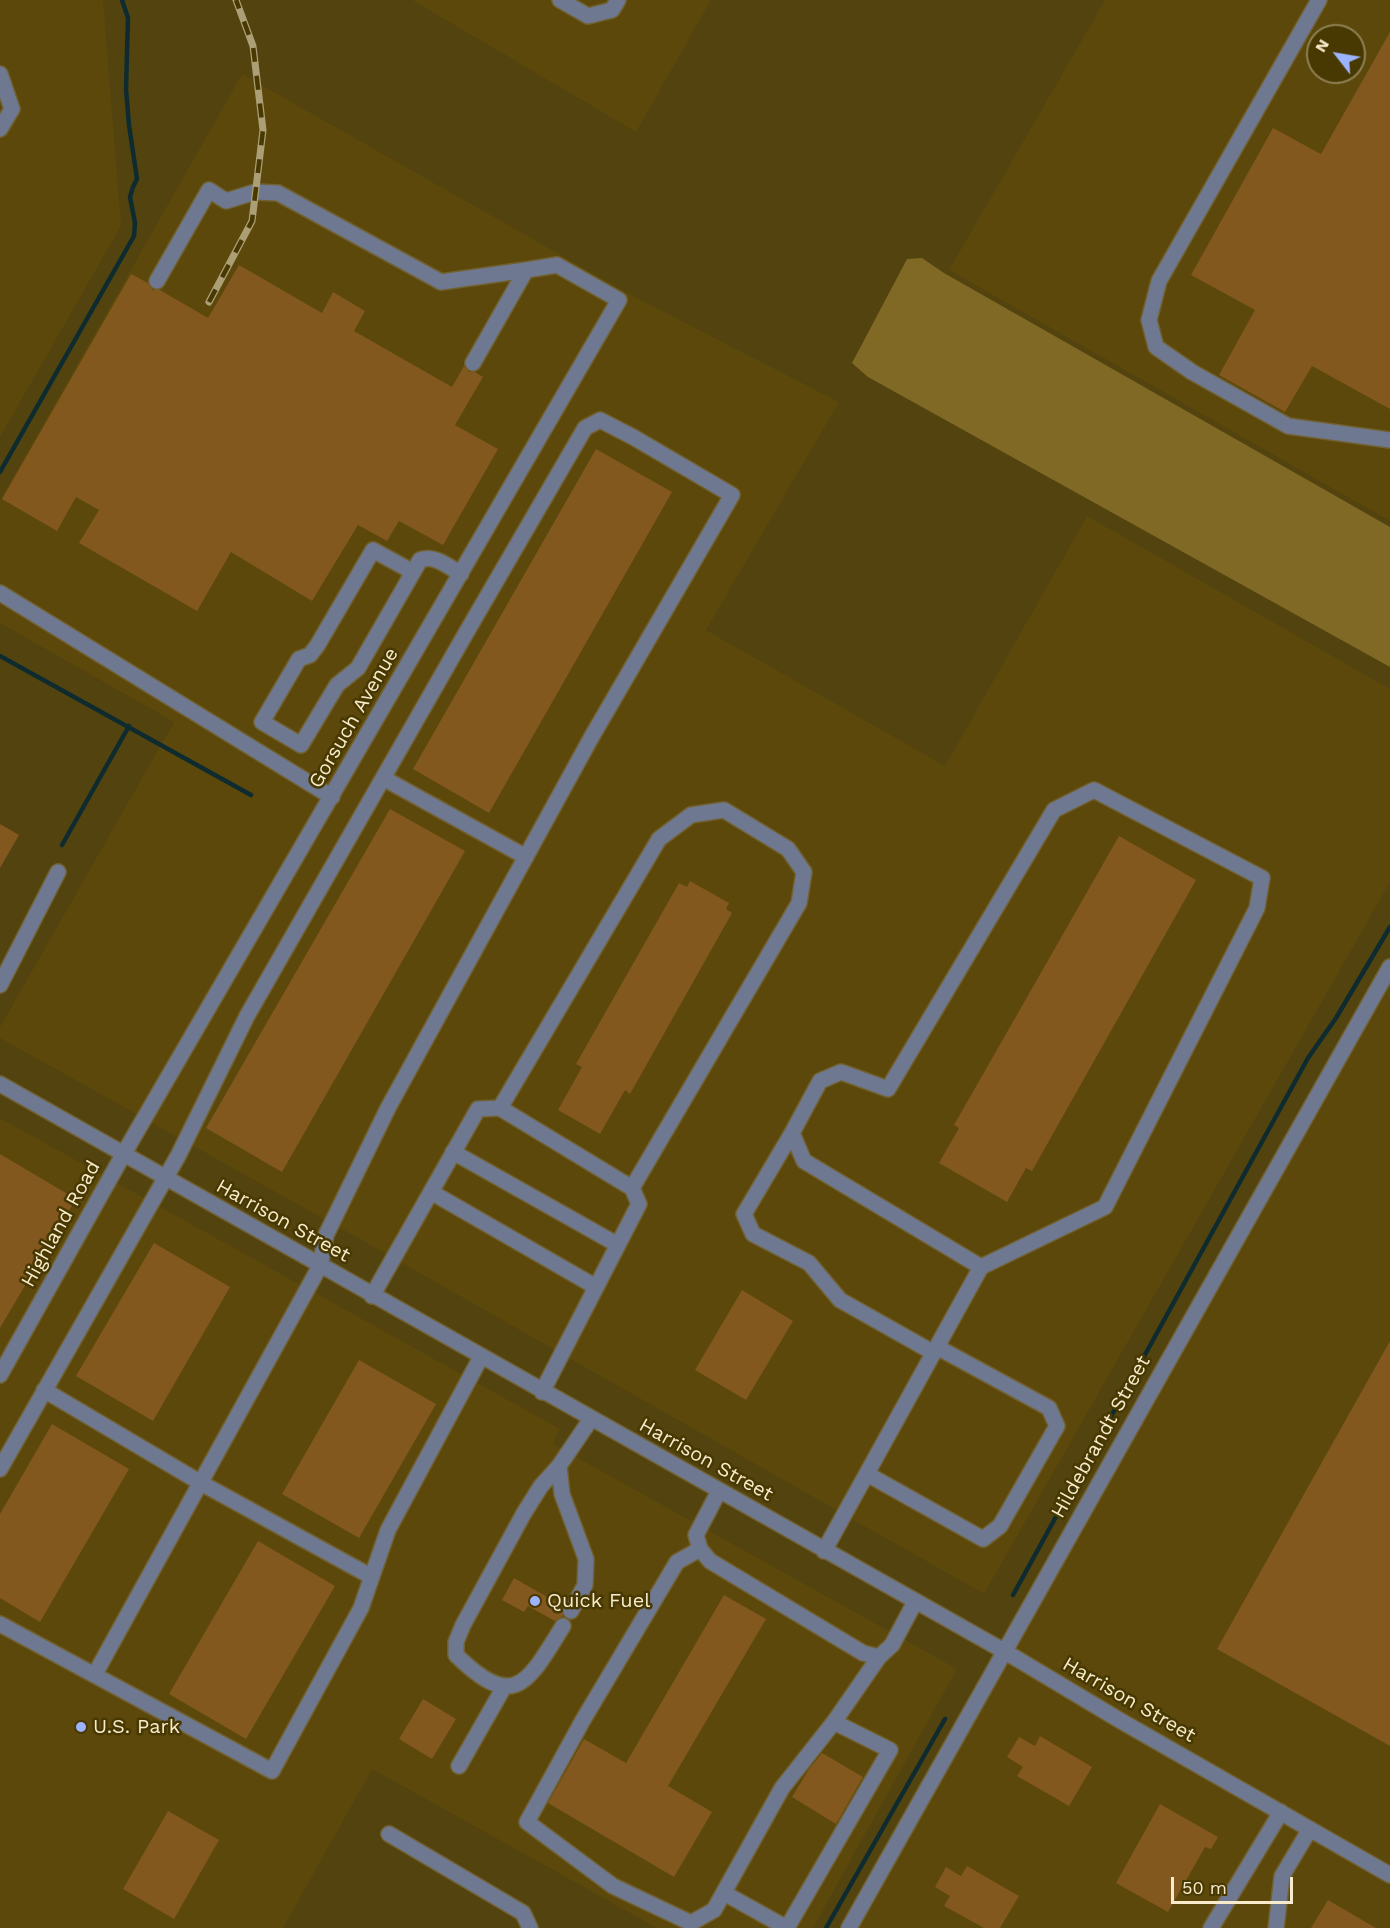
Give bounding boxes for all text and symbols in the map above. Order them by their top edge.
north arrow [1306,24,1366,84]
text: N [1311,36,1333,55]
street label: Gorsuch Avenue [304,643,404,793]
street label: Highland Road [16,1157,106,1291]
street label: Harrison Street [212,1174,354,1268]
street label: Hildebrandt Street [1046,1351,1156,1523]
street label: Harrison Street [635,1413,777,1507]
place label: Quick Fuel [547,1589,650,1613]
marker: Quick Fuel [528,1594,542,1608]
street label: Harrison Street [1058,1652,1200,1748]
place label: U.S. Park [93,1715,180,1739]
marker: U.S. Park [74,1720,88,1734]
scale bar [1174,1865,1296,1903]
text: 50 m [1182,1877,1227,1898]

